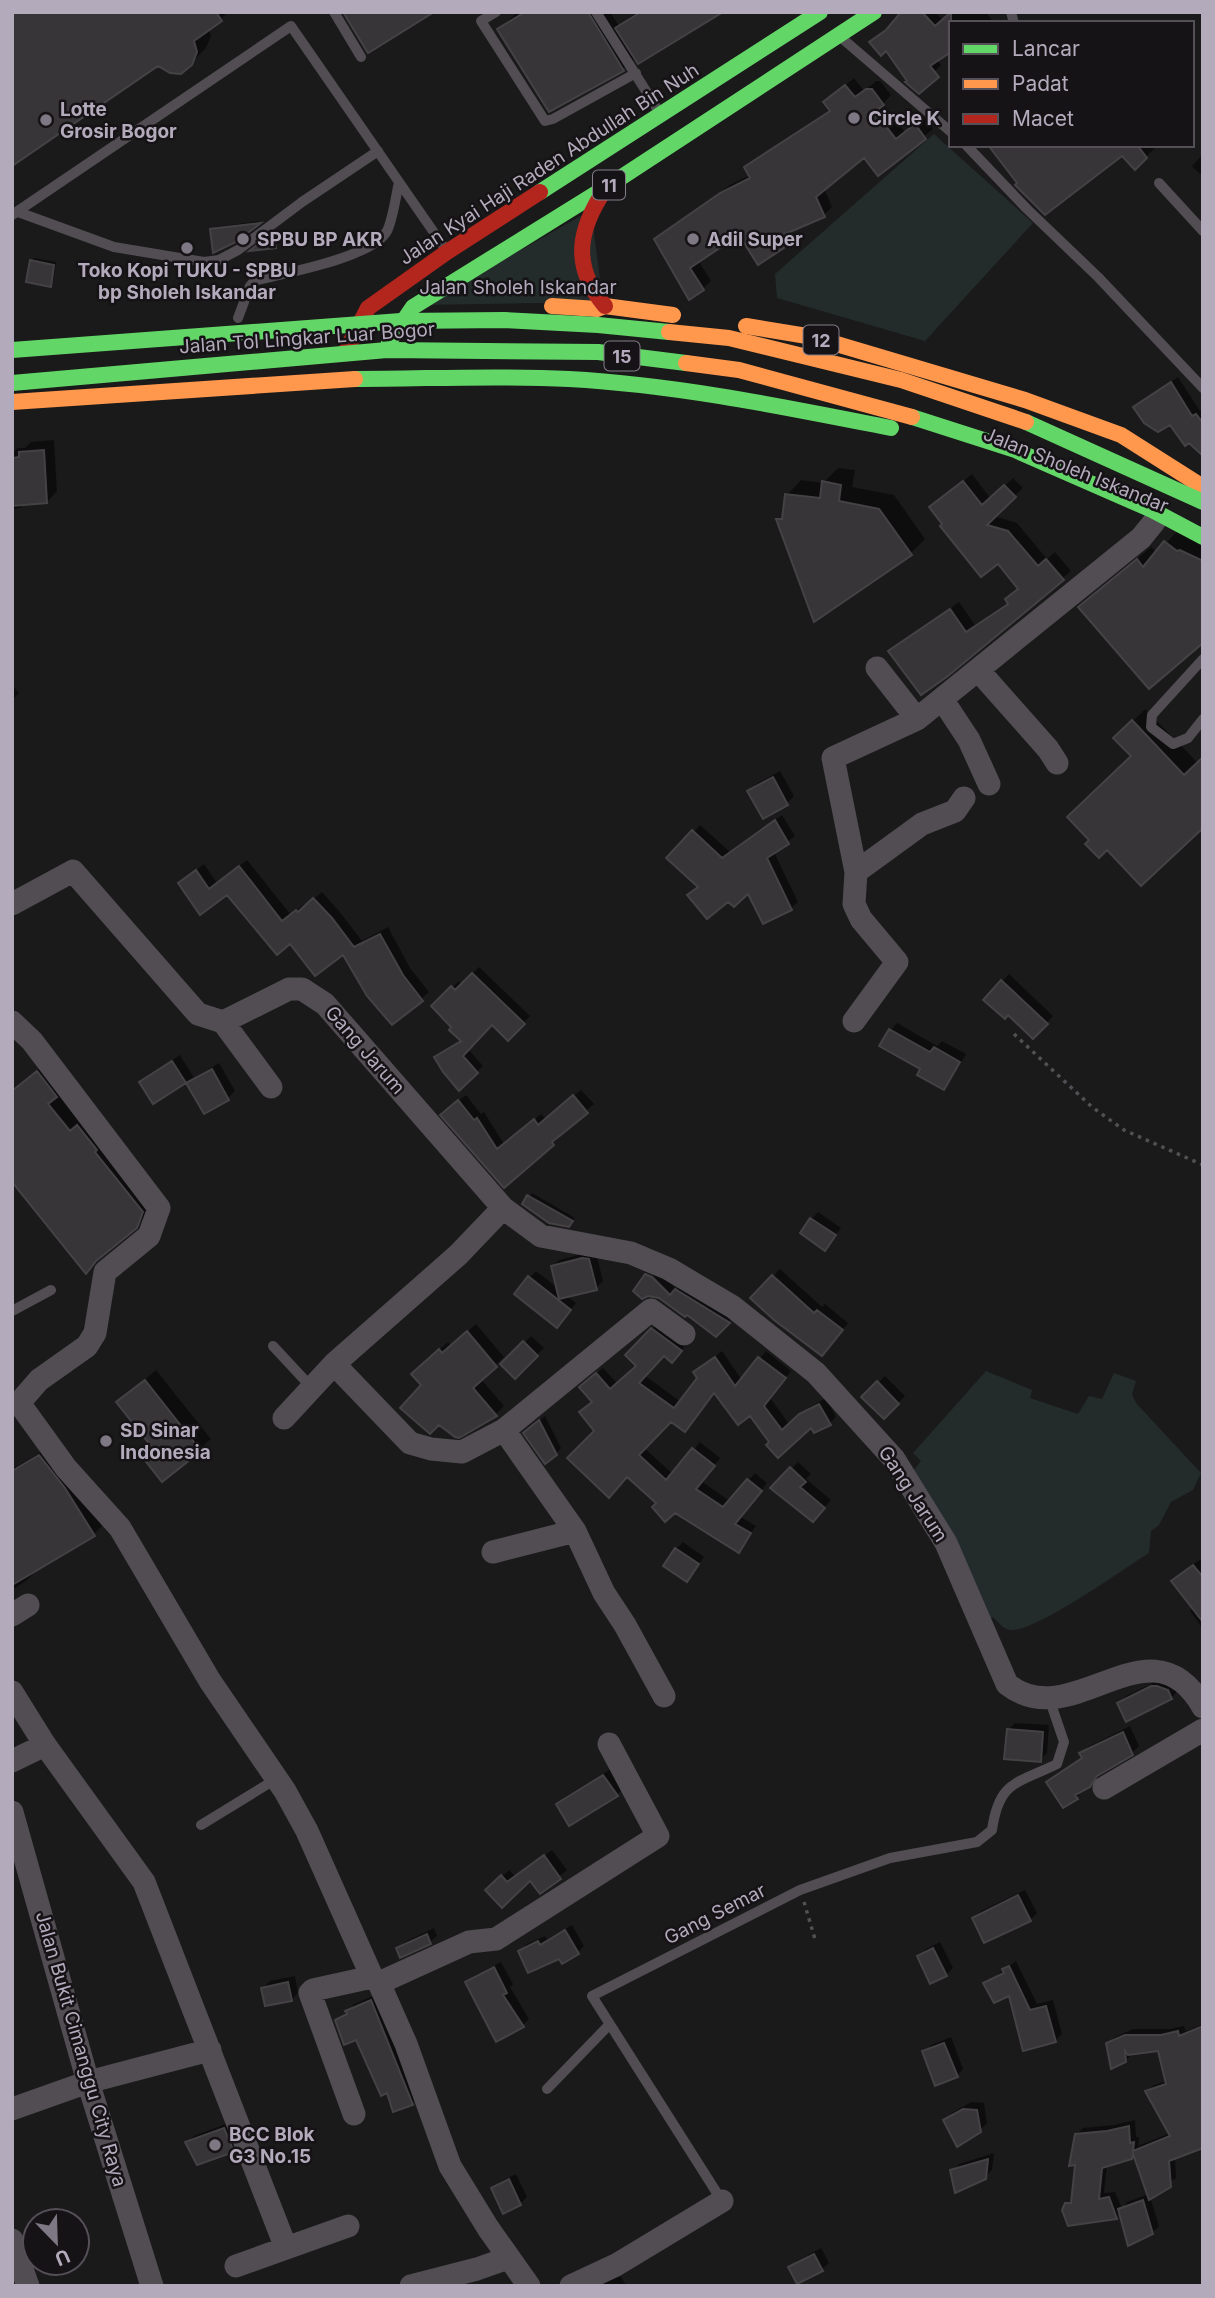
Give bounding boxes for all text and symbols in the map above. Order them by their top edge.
legend [949,21,1194,147]
text: Lancar [1012,36,1080,61]
street label: Jalan Kyai Haji Raden Abdullah Bin Nuh [395,58,703,270]
text: Padat [1012,71,1069,96]
place label: Lotte Grosir Bogor [60,98,177,143]
text: Macet [1012,106,1074,131]
place label: Circle K [868,107,941,130]
marker: Circle K [846,110,862,126]
marker: Lotte Grosir Bogor [38,112,54,128]
road number: 11 [593,170,625,200]
place label: SPBU BP AKR [257,228,383,251]
place label: Adil Super [707,228,803,251]
marker: SPBU BP AKR [235,231,251,247]
marker: Adil Super [685,231,701,247]
marker: Toko Kopi TUKU - SPBU bp Sholeh Iskandar [179,240,195,256]
place label: Toko Kopi TUKU - SPBU bp Sholeh Iskandar [77,259,297,304]
street label: Jalan Sholeh Iskandar [419,276,617,299]
street label: Jalan Tol Lingkar Luar Bogor [178,318,436,358]
road number: 12 [804,326,838,354]
road number: 15 [604,342,640,370]
street label: Jalan Sholeh Iskandar [980,422,1172,518]
street label: Gang Jarum [320,1001,410,1099]
place label: SD Sinar Indonesia [120,1419,211,1464]
marker: SD Sinar Indonesia [98,1433,114,1449]
street label: Gang Jarum [874,1442,952,1546]
street label: Gang Semar [660,1879,770,1949]
street label: Jalan Bukit Cimanggu City Raya [31,1909,131,2189]
place label: BCC Blok G3 No.15 [229,2123,315,2168]
marker: BCC Blok G3 No.15 [207,2137,223,2153]
north arrow [21,2207,91,2277]
text: U [52,2244,73,2270]

